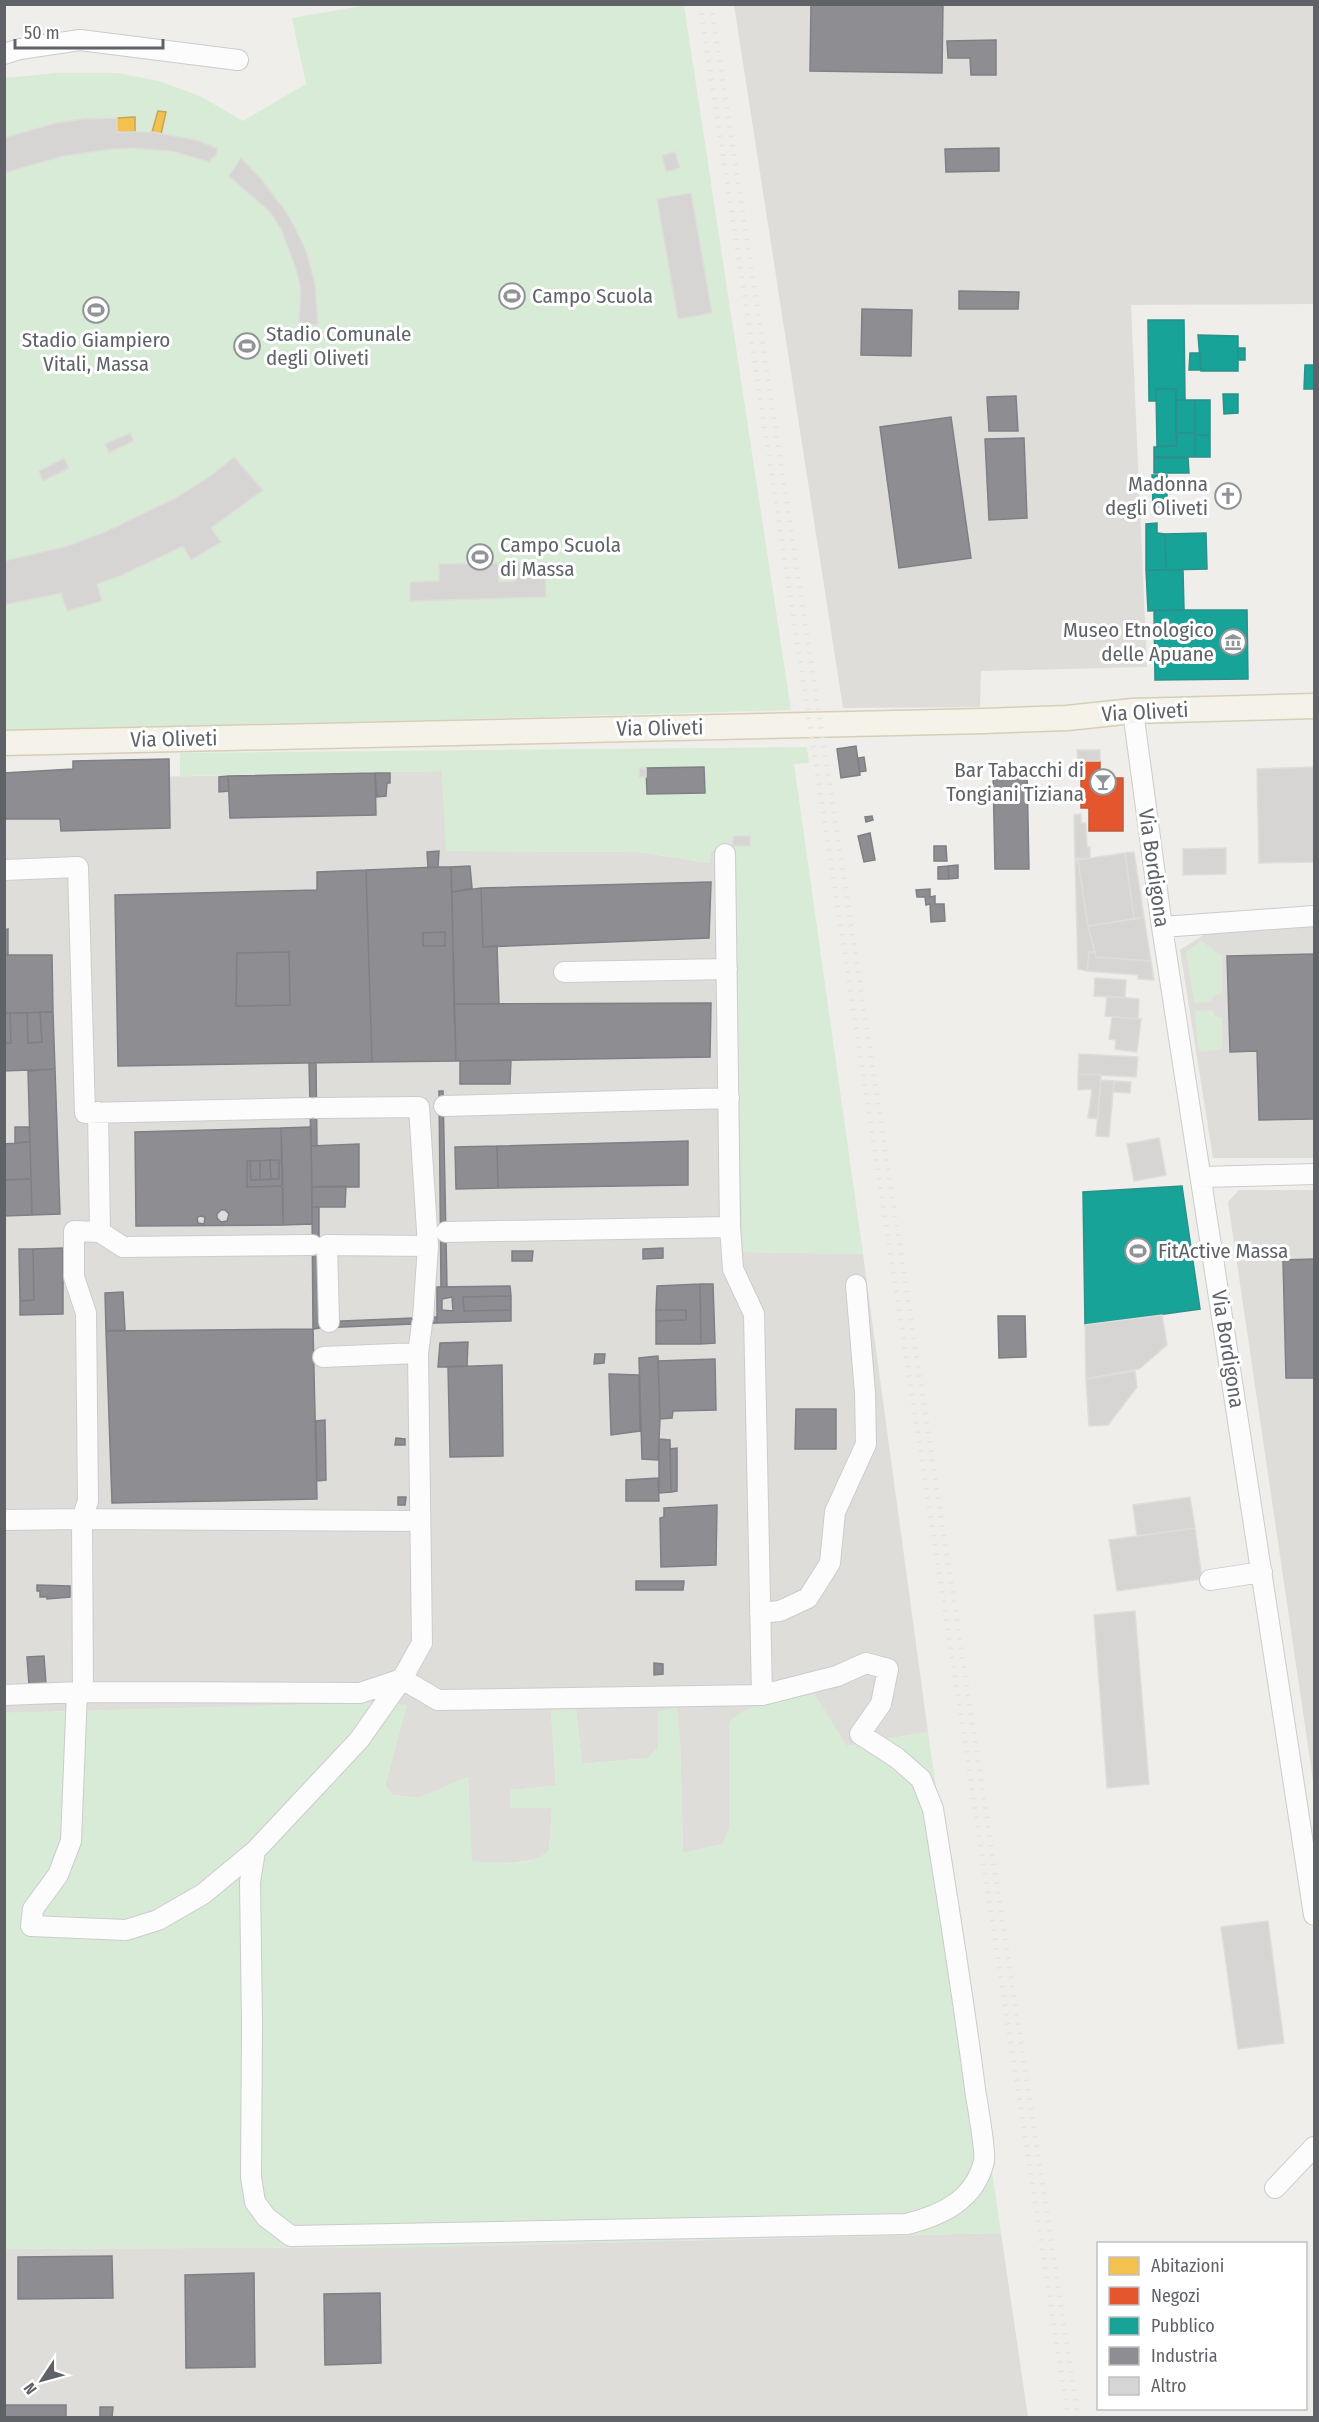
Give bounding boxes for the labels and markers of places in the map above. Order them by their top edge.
sports icon: Campo Scuola [497,281,527,311]
place label: Campo Scuola [532,283,653,309]
sports icon: Stadio Giampiero Vitali, Massa [81,295,111,325]
place label: Stadio Comunale degli Oliveti [266,321,411,371]
place label: Stadio Giampiero Vitali, Massa [22,327,170,377]
sports icon: Stadio Comunale degli Oliveti [232,331,262,361]
place label: Madonna degli Oliveti [1105,471,1208,521]
church icon: Madonna degli Oliveti [1213,481,1243,511]
place label: Campo Scuola di Massa [500,532,621,582]
sports icon: Campo Scuola di Massa [465,542,495,572]
place label: Museo Etnologico delle Apuane [1063,617,1214,667]
museum icon: Museo Etnologico delle Apuane [1218,627,1248,657]
place label: Bar Tabacchi di Tongiani Tiziana [946,757,1084,807]
bar icon: Bar Tabacchi di Tongiani Tiziana [1088,767,1118,797]
sports icon: FitActive Massa [1123,1236,1153,1266]
place label: FitActive Massa [1158,1238,1288,1264]

